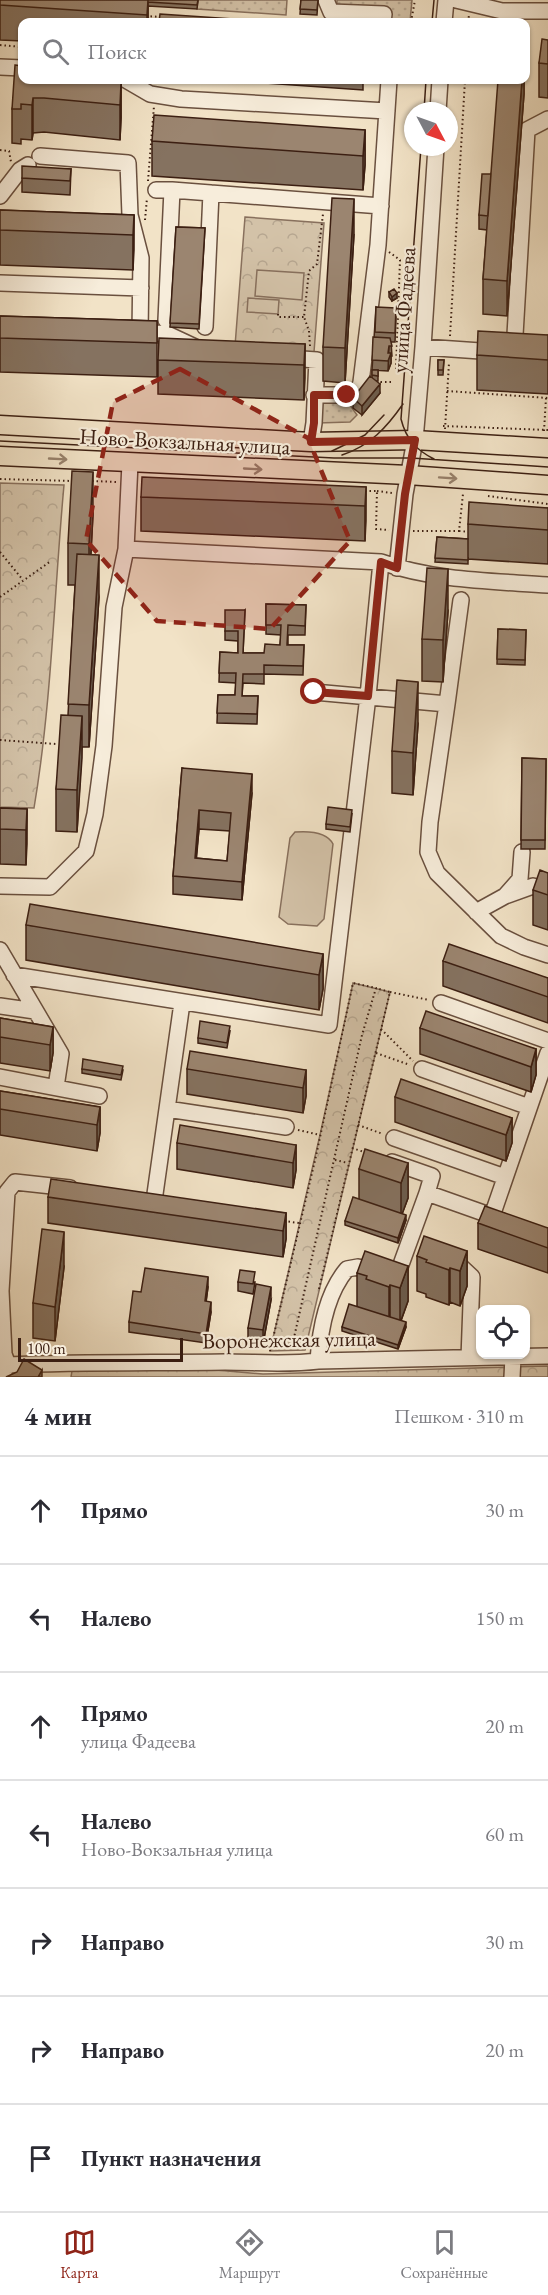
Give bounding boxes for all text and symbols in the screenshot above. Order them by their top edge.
search box [18,18,530,84]
icon: search [39,35,72,68]
text: Поиск [87,37,147,66]
north arrow [404,102,458,156]
street label: улица Фадеева [385,246,422,374]
route end [333,381,359,407]
street label: Ново-Вокзальная улица [79,421,291,462]
one-way arrow [48,453,68,464]
one-way arrow [243,463,263,474]
one-way arrow [437,472,457,483]
route start [300,678,326,704]
map controls [476,1305,530,1359]
button: locate [476,1305,530,1359]
street label: Воронежская улица [202,1323,376,1356]
scale bar [18,1335,183,1362]
text: 100 m [27,1338,66,1359]
text: 4 мин [24,1399,92,1433]
text: Пешком · 310 m [394,1403,524,1429]
icon: ahead [24,1494,57,1527]
text: Прямо [81,1496,148,1525]
text: 30 m [485,1497,524,1523]
icon: left [24,1602,57,1635]
text: Налево [81,1604,151,1633]
text: 150 m [476,1605,524,1631]
text: Прямо [81,1699,148,1728]
icon: ahead [24,1710,57,1743]
text: 20 m [485,1713,524,1739]
text: улица Фадеева [81,1728,196,1754]
text: Налево [81,1807,151,1836]
icon: left [24,1818,57,1851]
text: 60 m [485,1821,524,1847]
text: Ново-Вокзальная улица [81,1836,273,1862]
icon: right [24,1926,57,1959]
text: Направо [81,1928,164,1957]
text: 30 m [485,1929,524,1955]
icon: right [24,2034,57,2067]
text: Направо [81,2036,164,2065]
text: 20 m [485,2037,524,2063]
icon: arrive [24,2142,57,2175]
text: Пункт назначения [81,2144,261,2173]
tab: Карта [60,2226,98,2283]
tab: Маршрут [219,2226,280,2283]
tab: Сохранённые [401,2226,488,2283]

